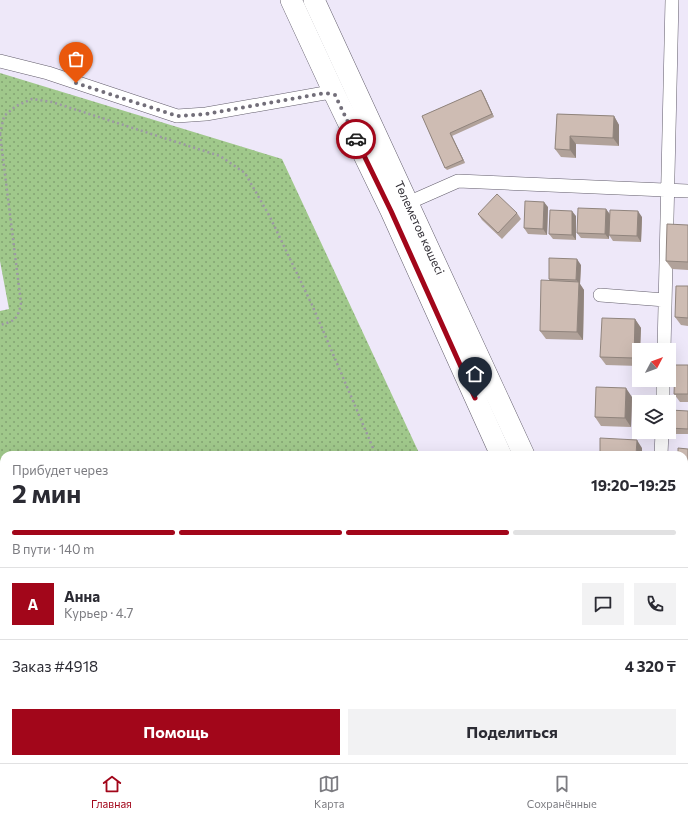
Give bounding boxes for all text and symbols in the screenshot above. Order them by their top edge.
pin [59,42,93,83]
icon: bag [65,48,87,70]
courier [336,119,376,159]
icon: car [345,128,367,150]
street label: Төлеметов көшесі [392,178,448,277]
north arrow [632,343,676,387]
map controls [632,343,676,439]
pin [458,357,492,398]
icon: home [464,363,486,385]
button: layers [632,395,676,439]
text: Прибудет через [12,462,108,478]
text: 19:20–19:25 [591,476,676,494]
text: 2 мин [12,477,81,508]
text: В пути · 140 m [12,541,94,557]
button: chat [582,583,624,625]
button: phone [634,583,676,625]
text: Анна [64,587,100,605]
text: А [28,595,38,613]
text: Курьер · 4.7 [64,605,133,621]
text: Заказ #4918 [12,657,98,675]
text: 4 320 ₸ [625,657,676,675]
button: Помощь [12,709,340,755]
button: Поделиться [348,709,676,755]
tab: Главная [91,773,132,810]
tab: Карта [314,773,344,810]
tab: Сохранённые [527,773,597,810]

